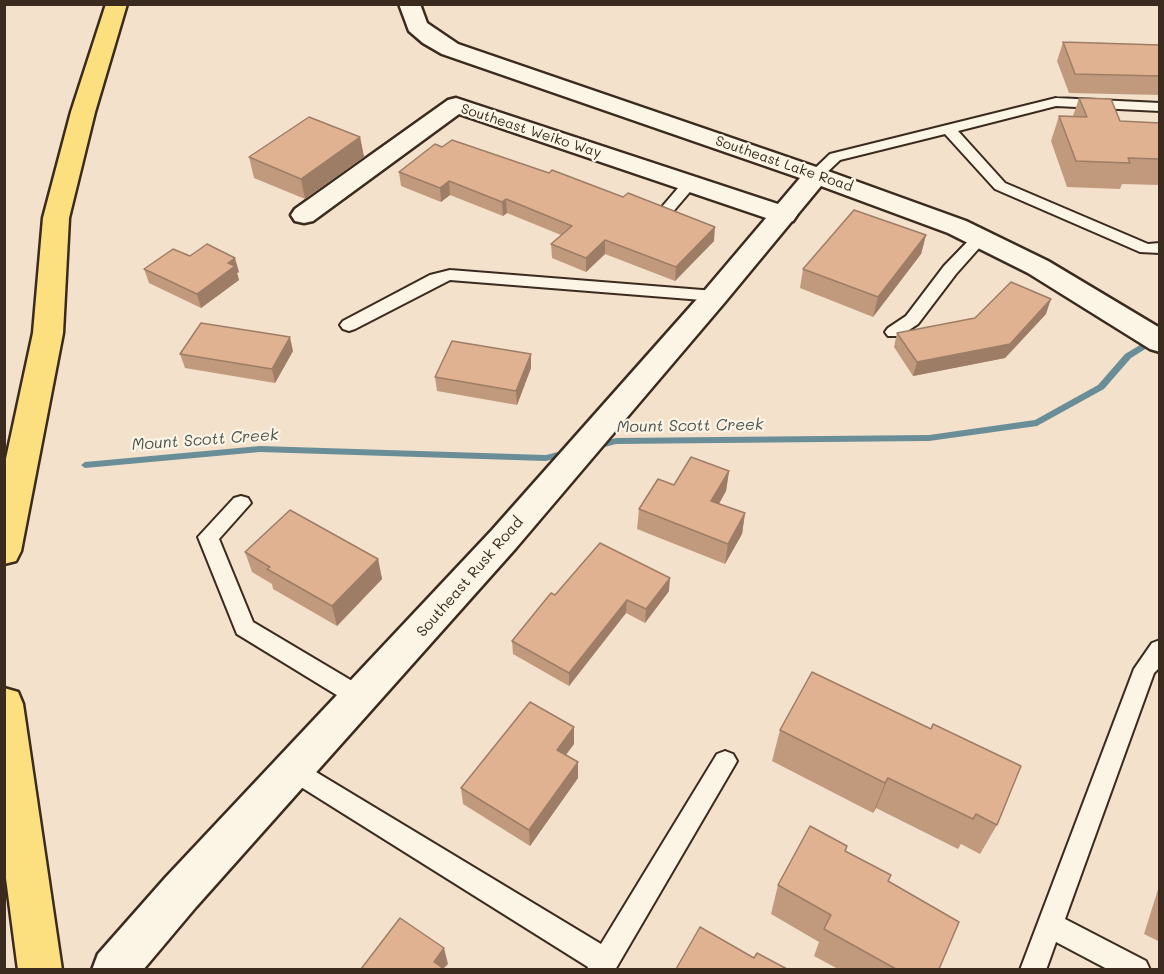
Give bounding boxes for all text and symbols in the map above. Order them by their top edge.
street label: Southeast Weiko Way [459,100,603,162]
street label: Southeast Lake Road [713,133,855,195]
water label: Mount Scott Creek [616,415,764,437]
water label: Mount Scott Creek [131,425,279,455]
street label: Southeast Rusk Road [413,513,527,641]

